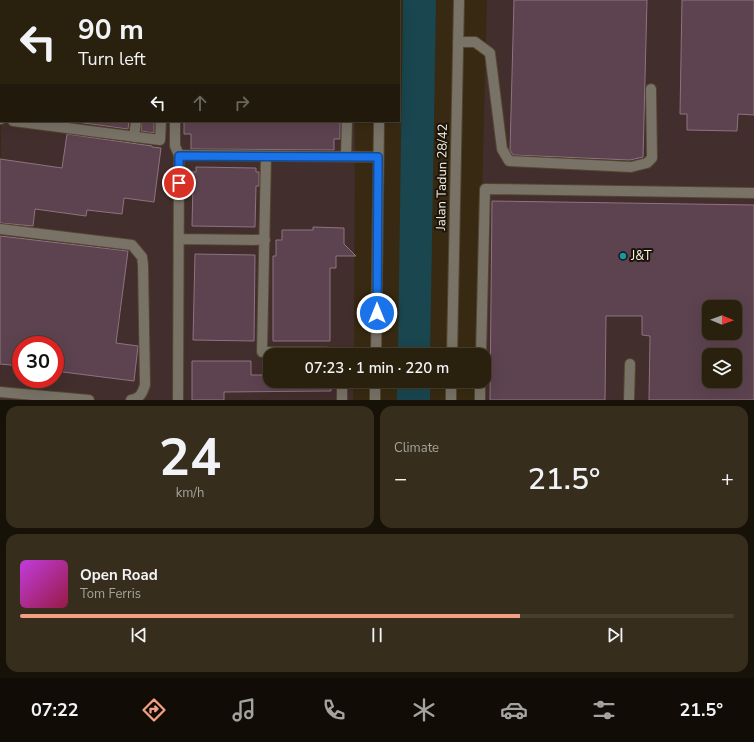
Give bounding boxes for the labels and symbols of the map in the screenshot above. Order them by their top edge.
street label: Jalan Tadun 28/42 [432,123,452,232]
pin [162,166,196,200]
place label: J&T [630,247,652,265]
marker: J&T [618,251,628,261]
position arrow [356,292,398,334]
north arrow [702,300,742,340]
speed limit sign: 30 [12,336,64,388]

